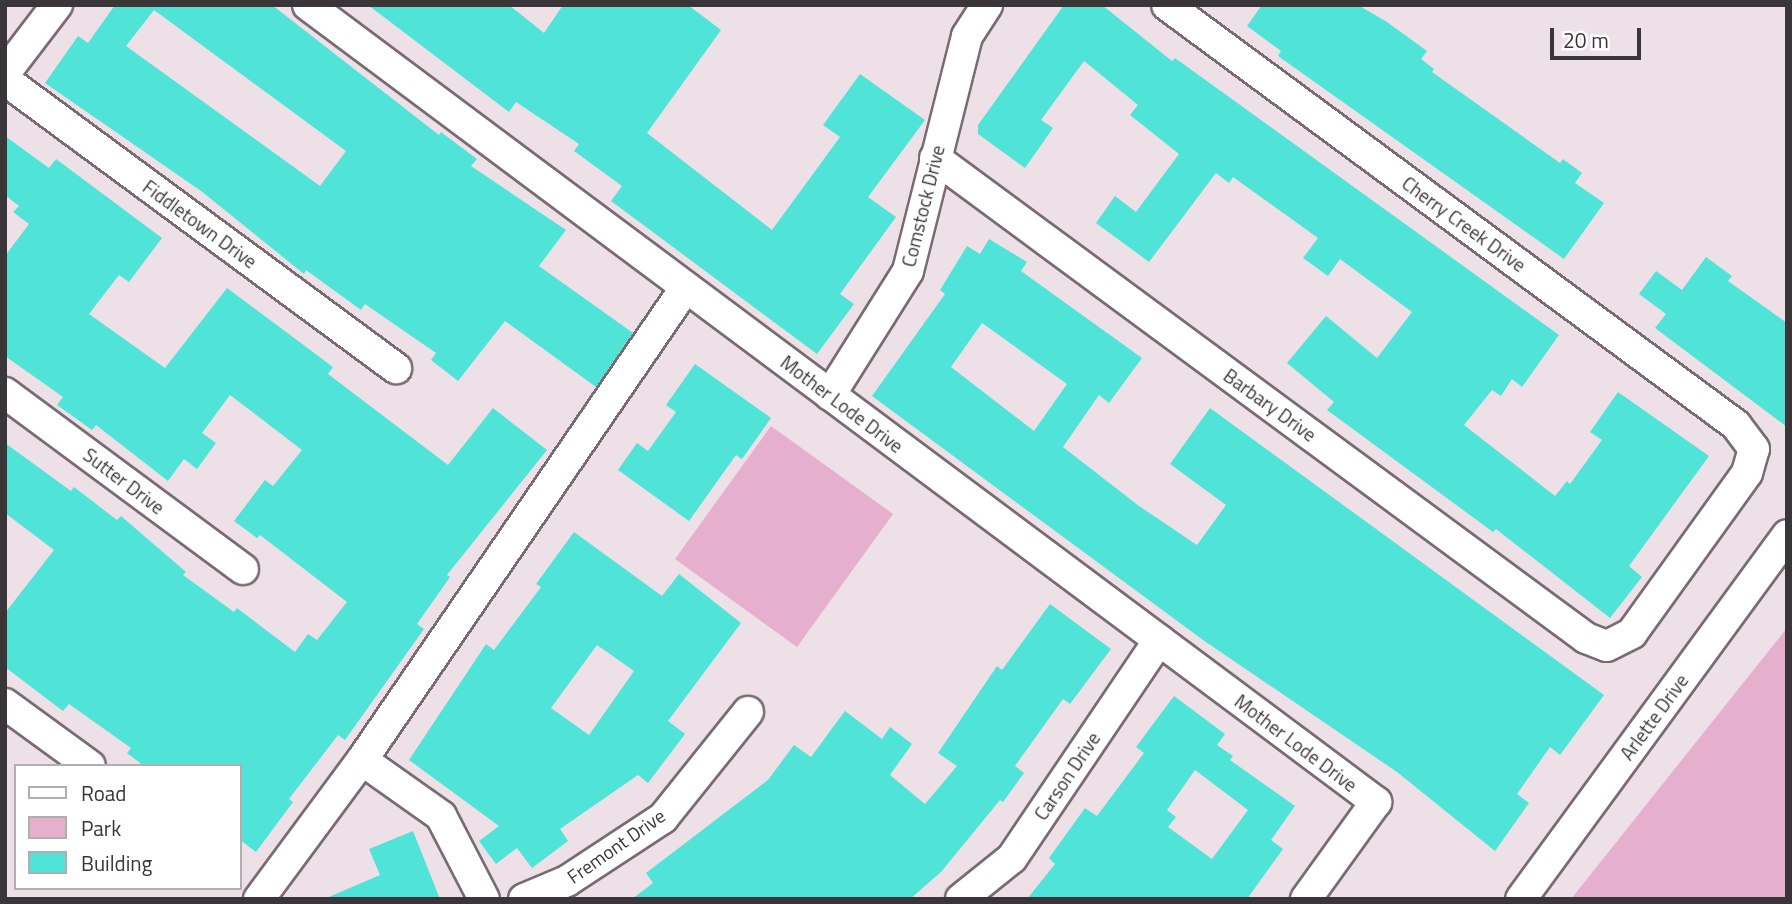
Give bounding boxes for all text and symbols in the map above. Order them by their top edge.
scale bar [1554,14,1645,58]
text: 20 m [1563,24,1609,56]
street label: Comstock Drive [897,143,949,269]
street label: Cherry Creek Drive [1398,171,1530,277]
street label: Fiddletown Drive [139,175,261,273]
street label: Mother Lode Drive [776,351,908,457]
street label: Barbary Drive [1219,364,1321,446]
street label: Sutter Drive [79,443,169,519]
street label: Arlette Drive [1615,670,1693,764]
street label: Mother Lode Drive [1230,690,1362,796]
street label: Carson Drive [1029,728,1105,824]
legend [14,764,242,890]
text: Road [81,777,126,809]
street label: Fremont Drive [563,804,669,888]
text: Park [81,812,121,844]
text: Building [81,847,152,879]

